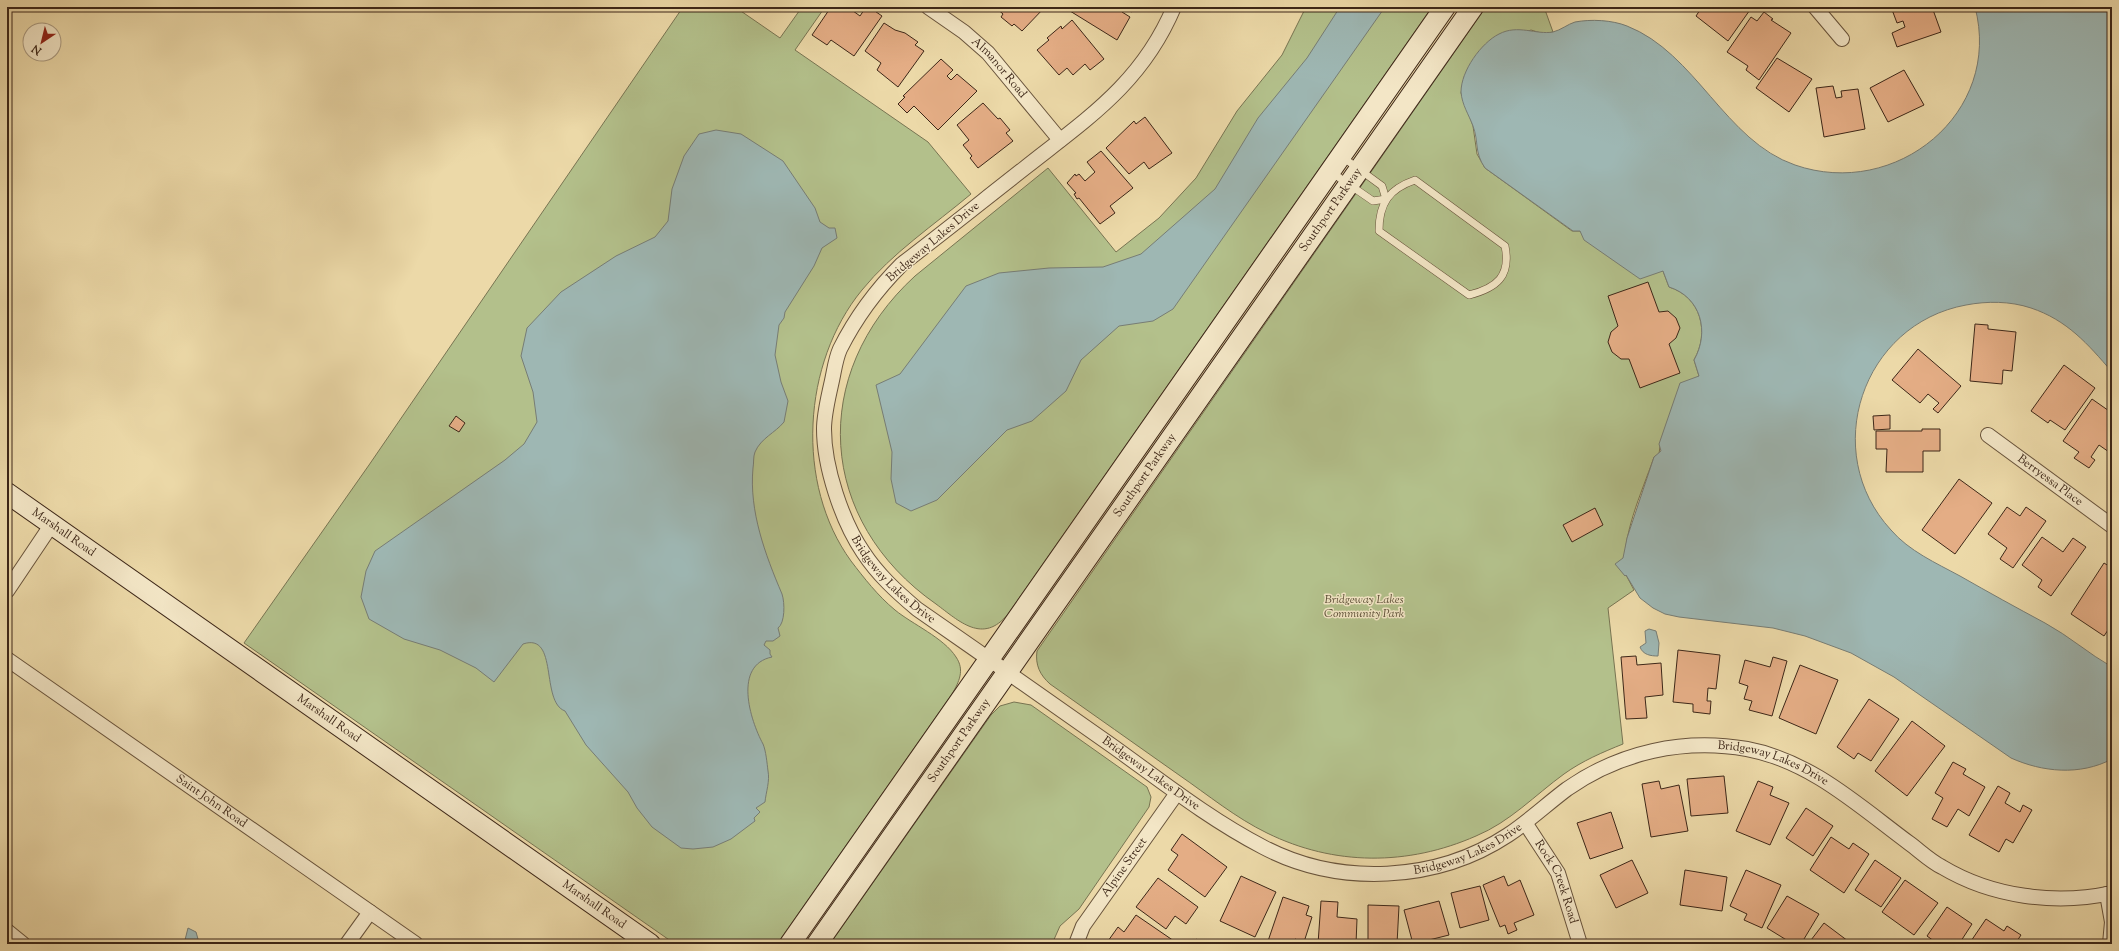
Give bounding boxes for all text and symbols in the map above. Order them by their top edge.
north arrow [22,22,62,62]
street label: Almanor Road [967,33,1031,102]
text: N [28,40,46,59]
street label: Southport Parkway [1295,164,1367,256]
street label: Bridgeway Lakes Drive [882,197,984,286]
street label: Southport Parkway [1109,430,1181,521]
street label: Berryessa Place [2013,450,2087,511]
street label: Marshall Road [28,504,99,562]
street label: Bridgeway Lakes Drive [846,532,939,628]
park label: Bridgeway Lakes Community Park [1324,591,1405,623]
street label: Marshall Road [293,690,365,748]
street label: Southport Parkway [923,695,995,787]
street label: Bridgeway Lakes Drive [1098,732,1204,815]
street label: Bridgeway Lakes Drive [1717,737,1832,791]
street label: Saint John Road [172,770,251,833]
street label: Bridgeway Lakes Drive [1412,818,1526,880]
street label: Alpine Street [1097,834,1152,901]
street label: Rock Creek Road [1530,836,1582,926]
street label: Marshall Road [558,876,630,934]

